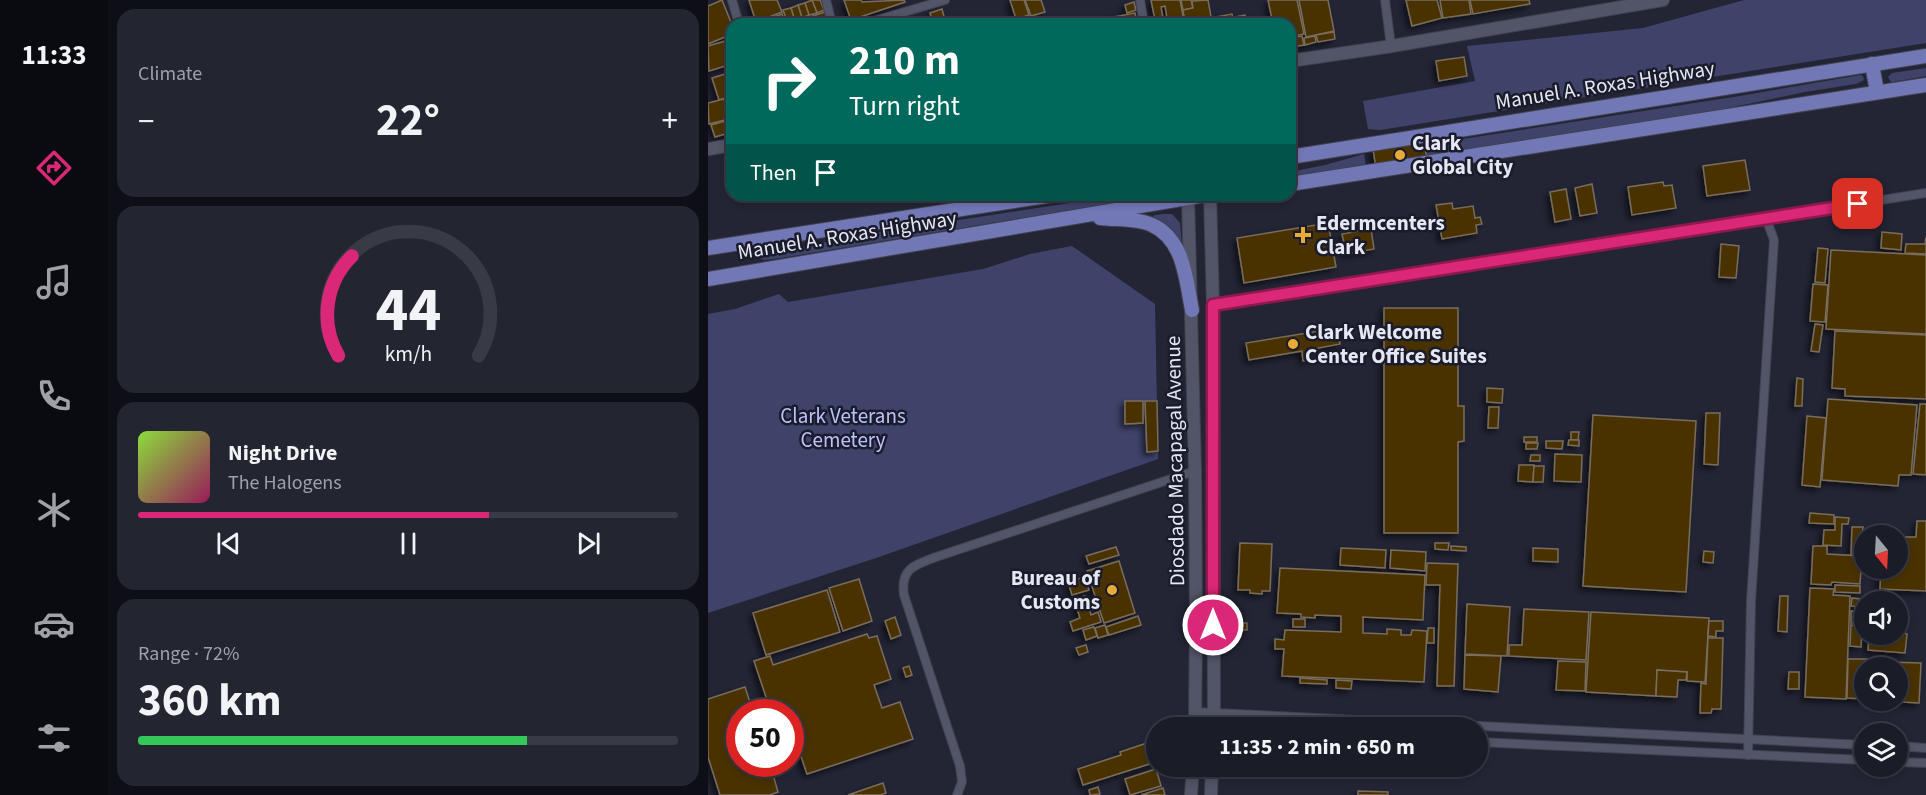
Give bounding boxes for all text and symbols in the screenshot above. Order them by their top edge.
text: 210 m [849,31,960,91]
text: 11:33 [21,36,87,75]
icon: right [750,42,828,120]
street label: Manuel A. Roxas Highway [1493,53,1717,117]
text: Climate [138,60,202,88]
text: Turn right [849,87,960,126]
text: 22° [376,89,440,153]
text: − [138,98,154,145]
text: + [662,98,678,145]
place label: Clark Global City [1412,128,1513,182]
icon: directions [33,147,75,189]
marker: Clark Global City [1393,148,1407,162]
icon: arrive [809,156,842,189]
text: Then [750,157,797,189]
pin [1832,178,1883,229]
icon: arrive [1841,187,1874,220]
street label: Manuel A. Roxas Highway [735,203,959,267]
place label: Edermcenters Clark [1316,208,1445,262]
marker: Edermcenters Clark [1294,226,1312,244]
icon: music [33,261,75,303]
text: 44 [375,266,441,355]
place label: Clark Welcome Center Office Suites [1305,317,1487,371]
street label: Diosdado Macapagal Avenue [1158,335,1192,587]
marker: Clark Welcome Center Office Suites [1286,337,1300,351]
text: km/h [384,340,432,371]
icon: phone [33,375,75,417]
park label: Clark Veterans Cemetery [780,401,906,455]
text: Night Drive [228,437,337,469]
text: The Halogens [228,469,342,497]
icon: climate [33,489,75,531]
north arrow [1854,525,1908,579]
map controls [1854,525,1908,777]
icon: previous [212,527,245,560]
icon: pause [392,527,425,560]
icon: next [572,527,605,560]
place label: Bureau of Customs [1011,563,1101,617]
marker: Bureau of Customs [1105,583,1119,597]
button: sound [1854,591,1908,645]
position arrow [1181,593,1245,657]
icon: car [33,603,75,645]
text: Range · 72% [138,640,239,668]
button: search [1854,657,1908,711]
text: 360 km [138,669,282,733]
speed limit sign: 50 [726,699,804,777]
icon: filters [33,717,75,759]
button: layers [1854,723,1908,777]
text: 11:35 · 2 min · 650 m [1219,731,1415,763]

